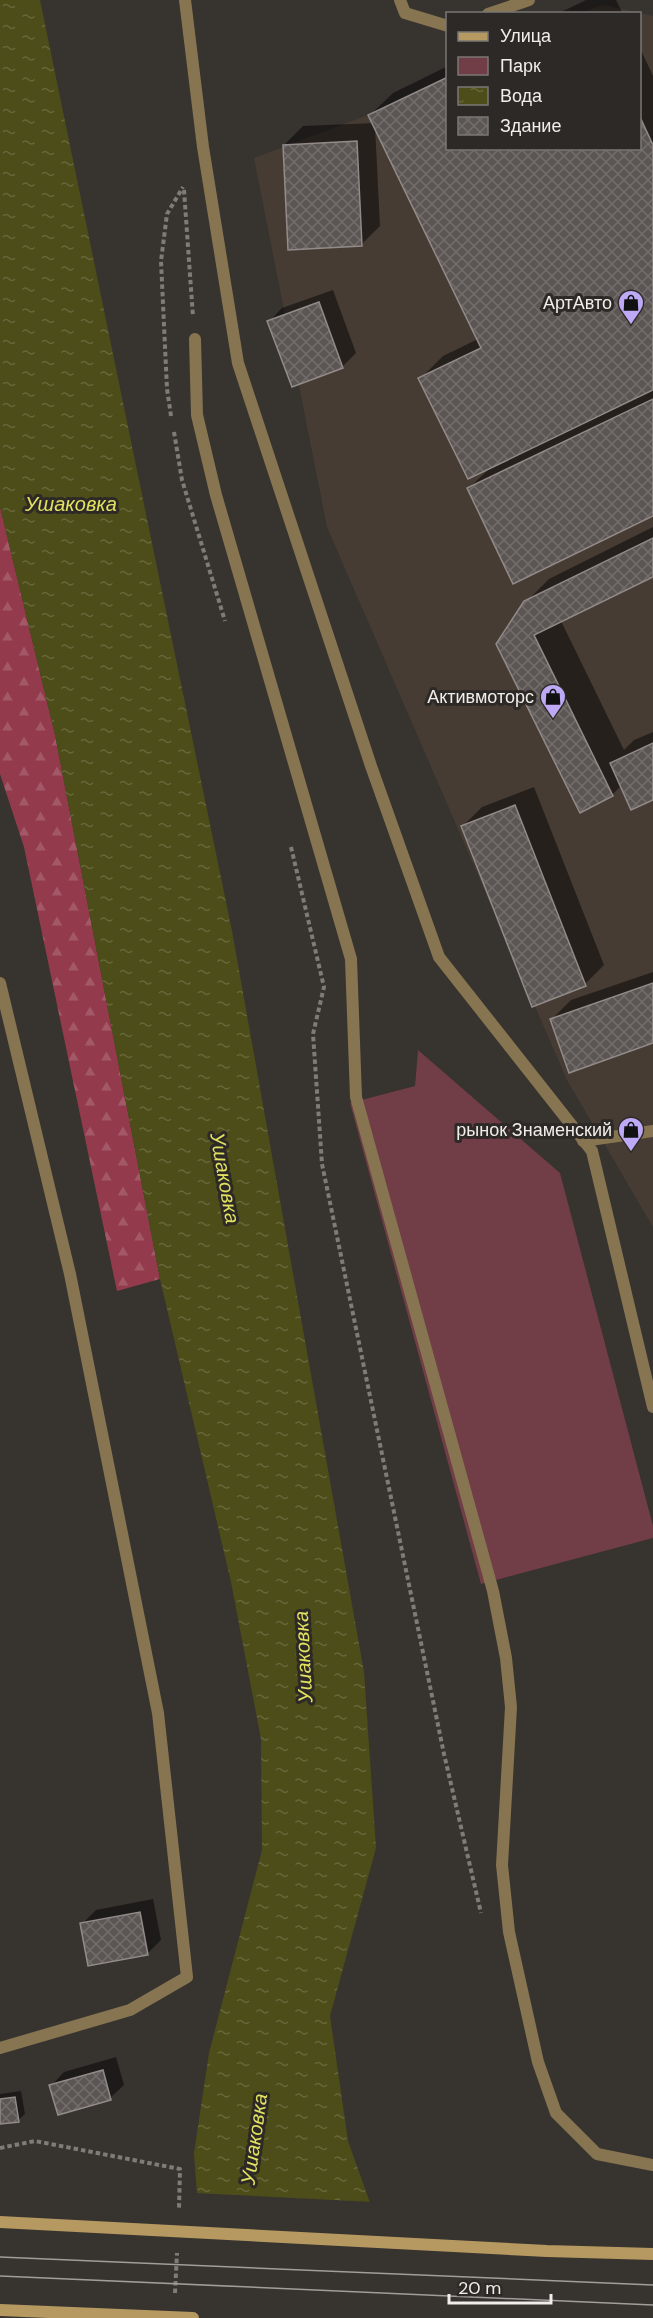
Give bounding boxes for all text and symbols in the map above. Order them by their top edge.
legend [446,12,641,150]
text: Улица [500,24,552,48]
text: Парк [500,54,541,78]
text: Вода [500,84,543,108]
text: Здание [500,114,561,138]
shop icon: АртАвто [616,288,646,326]
place label: АртАвто [543,291,612,315]
water label: Ушаковка [24,491,117,517]
shop icon: Активмоторс [538,682,568,720]
place label: Активмоторс [427,685,534,709]
shop icon: рынок Знаменский [616,1115,646,1153]
place label: рынок Знаменский [456,1118,612,1142]
water label: Ушаковка [204,1130,246,1225]
water label: Ушаковка [288,1610,318,1705]
water label: Ушаковка [235,2092,273,2187]
scale bar [449,2267,551,2305]
text: 20 m [458,2276,501,2300]

